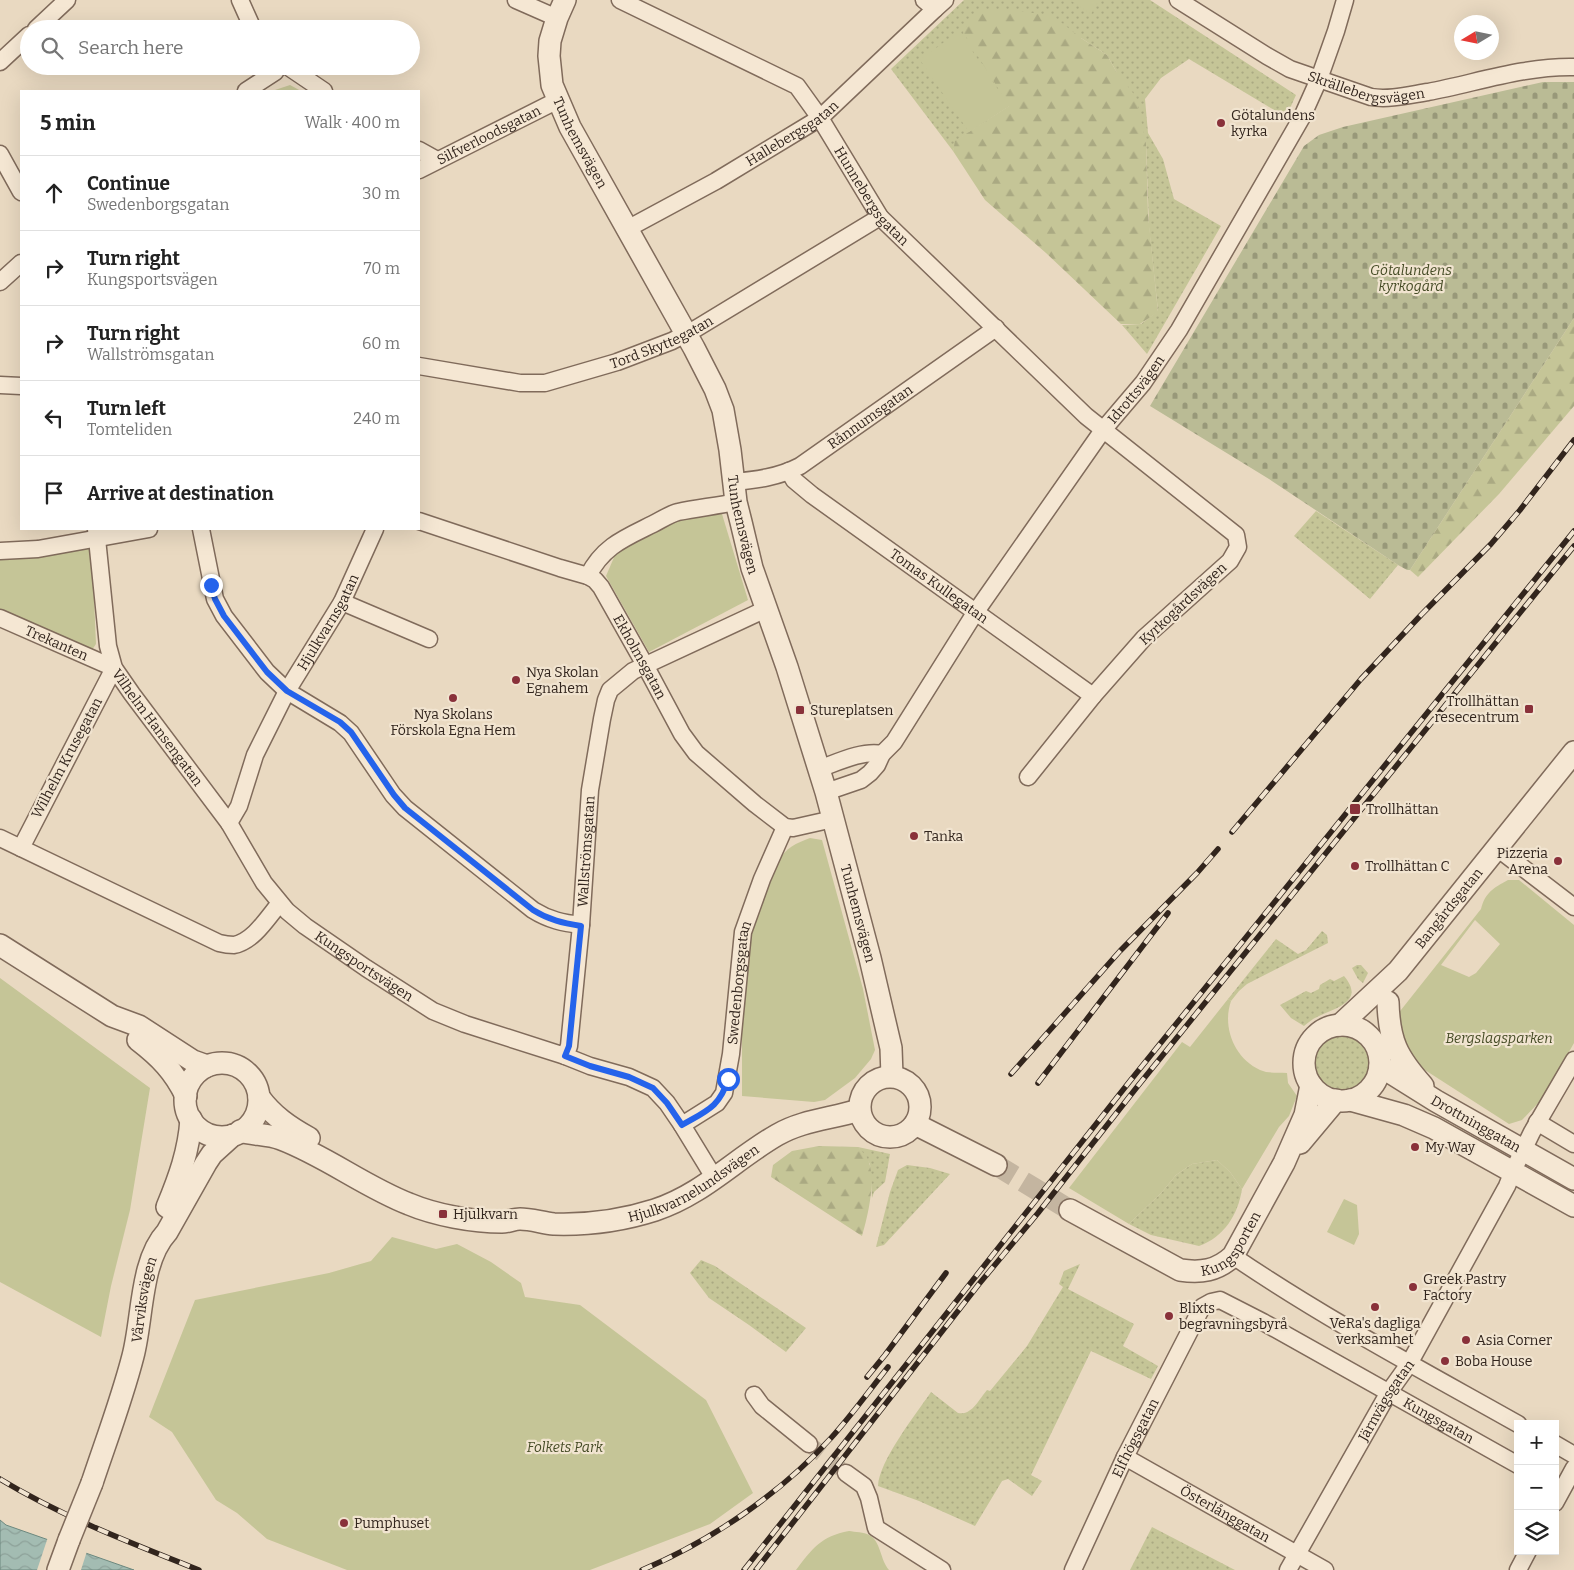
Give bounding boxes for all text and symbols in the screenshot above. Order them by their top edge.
north arrow [1454,15,1499,60]
search box [20,20,420,75]
icon: search [38,34,66,62]
text: Search here [78,36,183,59]
street label: Skrällebergsvägen [1306,67,1426,106]
street label: Tunhemsvägen [550,94,611,191]
street label: Hallebergsgatan [743,97,842,169]
street label: Silfverloodsgatan [434,102,543,168]
place label: Götalundens kyrka [1231,107,1315,140]
text: 5 min [40,110,96,136]
text: Walk · 400 m [304,113,400,132]
marker: Götalundens kyrka [1215,117,1227,129]
street label: Hunnebergsgatan [831,143,913,249]
text: Continue [87,172,170,195]
icon: ahead [40,179,68,207]
text: 30 m [362,184,400,203]
text: Swedenborgsgatan [87,195,229,214]
text: Turn right [87,247,180,270]
icon: right [40,254,68,282]
text: 70 m [364,259,400,278]
park label: Götalundens kyrkogård [1370,262,1452,295]
text: Kungsportsvägen [87,270,218,289]
street label: Tord Skyttegatan [608,312,716,372]
text: Turn right [87,322,180,345]
icon: right [40,329,68,357]
text: 60 m [362,334,400,353]
text: Wallströmsgatan [87,345,214,364]
street label: Idrottsvägen [1104,352,1168,427]
street label: Rånnumsgatan [824,381,916,452]
text: Turn left [87,397,166,420]
icon: left [40,404,68,432]
text: 240 m [353,409,400,428]
text: Tomteliden [87,420,172,439]
street label: Tunhemsvägen [724,474,762,577]
icon: arrive [40,479,68,507]
text: Arrive at destination [87,482,274,505]
street label: Tomas Kullegatan [887,545,992,627]
street label: Kyrkogårdsvägen [1136,559,1230,649]
street label: Hjulkvarnsgatan [293,571,362,673]
route end [200,574,223,597]
street label: Ekholmsgatan [610,611,670,702]
street label: Trekanten [23,622,91,664]
place label: Nya Skolan Egnahem [526,664,599,697]
street label: Vilhelm Hansengatan [109,666,207,789]
marker: Nya Skolan Egnahem [510,674,522,686]
marker: Nya Skolans Förskola Egna Hem [447,692,459,704]
place label: Trollhättan resecentrum [1434,693,1520,726]
street label: Wilhelm Krusegatan [28,695,106,821]
place label: Stureplatsen [810,702,894,719]
marker: Trollhättan resecentrum [1523,703,1535,715]
marker: Stureplatsen [794,704,806,716]
place label: Nya Skolans Förskola Egna Hem [390,706,516,739]
street label: Wallströmsgatan [574,795,598,908]
place label: Trollhättan [1366,801,1439,818]
marker: Trollhättan [1348,802,1362,816]
place label: Tanka [924,828,963,845]
marker: Tanka [908,830,920,842]
place label: Pizzeria Arena [1497,845,1548,878]
marker: Pizzeria Arena [1552,855,1564,867]
place label: Trollhättan C [1365,858,1450,875]
marker: Trollhättan C [1349,860,1361,872]
street label: Tunhemsvägen [837,863,879,964]
street label: Bangårdsgatan [1411,864,1486,952]
street label: Swedenborgsgatan [723,918,755,1045]
street label: Kungsportsvägen [312,927,417,1005]
park label: Bergslagsparken [1445,1030,1553,1047]
route start [717,1068,740,1091]
street label: Drottninggatan [1428,1091,1524,1156]
place label: My Way [1425,1139,1476,1156]
street label: Hjulkvarnelundsvägen [626,1141,762,1225]
marker: My Way [1409,1141,1421,1153]
place label: Hjulkvarn [453,1206,518,1223]
marker: Hjulkvarn [437,1208,449,1220]
street label: Kungsporten [1199,1208,1264,1280]
street label: Vårviksvägen [128,1254,160,1344]
place label: Greek Pastry Factory [1423,1271,1507,1304]
marker: Greek Pastry Factory [1407,1281,1419,1293]
place label: Blixts begravningsbyrå [1179,1300,1288,1333]
marker: VeRa's dagliga verksamhet [1369,1301,1381,1313]
marker: Blixts begravningsbyrå [1163,1310,1175,1322]
place label: VeRa's dagliga verksamhet [1329,1315,1421,1348]
place label: Asia Corner [1476,1332,1552,1349]
marker: Asia Corner [1460,1334,1472,1346]
place label: Boba House [1455,1353,1532,1370]
marker: Boba House [1439,1355,1451,1367]
street label: Järnvägsgatan [1354,1356,1418,1445]
street label: Kungsgatan [1400,1394,1477,1447]
street label: Elfhögsgatan [1108,1395,1162,1480]
map controls [1514,1420,1559,1555]
button: + [1514,1420,1559,1465]
park label: Folkets Park [527,1439,604,1456]
button: − [1514,1465,1559,1510]
street label: Österlånggatan [1177,1481,1273,1546]
button: layers [1514,1510,1559,1555]
place label: Pumphuset [354,1515,429,1532]
marker: Pumphuset [338,1517,350,1529]

